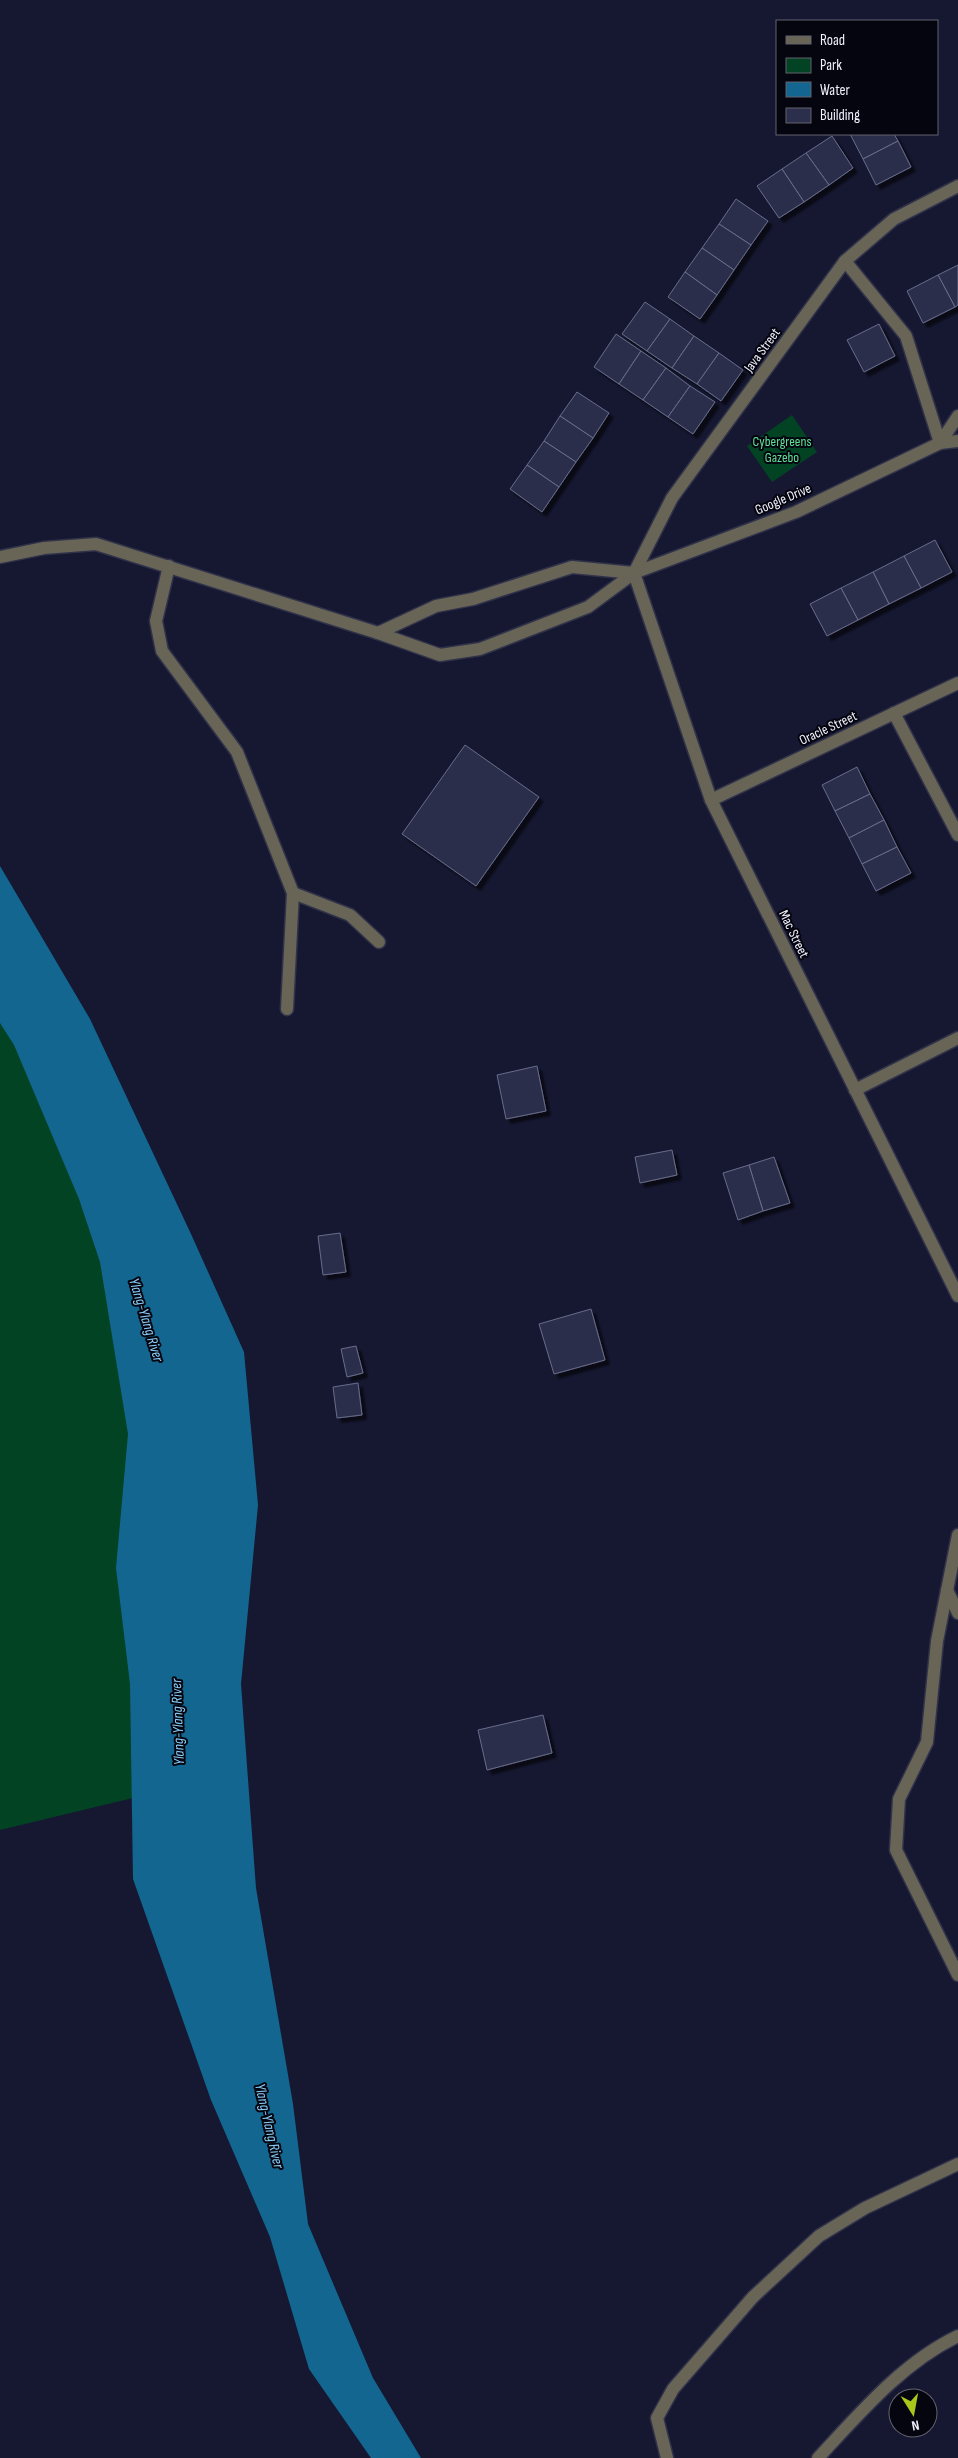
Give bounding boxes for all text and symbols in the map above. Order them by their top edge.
legend [776,20,938,135]
text: Road [820,31,845,50]
text: Park [820,56,842,75]
text: Water [820,81,851,100]
text: Building [820,106,860,125]
street label: Java Street [740,325,784,376]
park label: Cybergreens Gazebo [753,433,811,466]
street label: Google Drive [752,480,814,518]
street label: Oracle Street [796,707,860,749]
street label: Mac Street [775,907,813,961]
water label: Ylang-Ylang River [124,1276,168,1365]
water label: Ylang-Ylang River [167,1678,189,1766]
water label: Ylang-Ylang River [250,2082,288,2171]
north arrow [888,2388,938,2438]
text: N [910,2416,921,2434]

